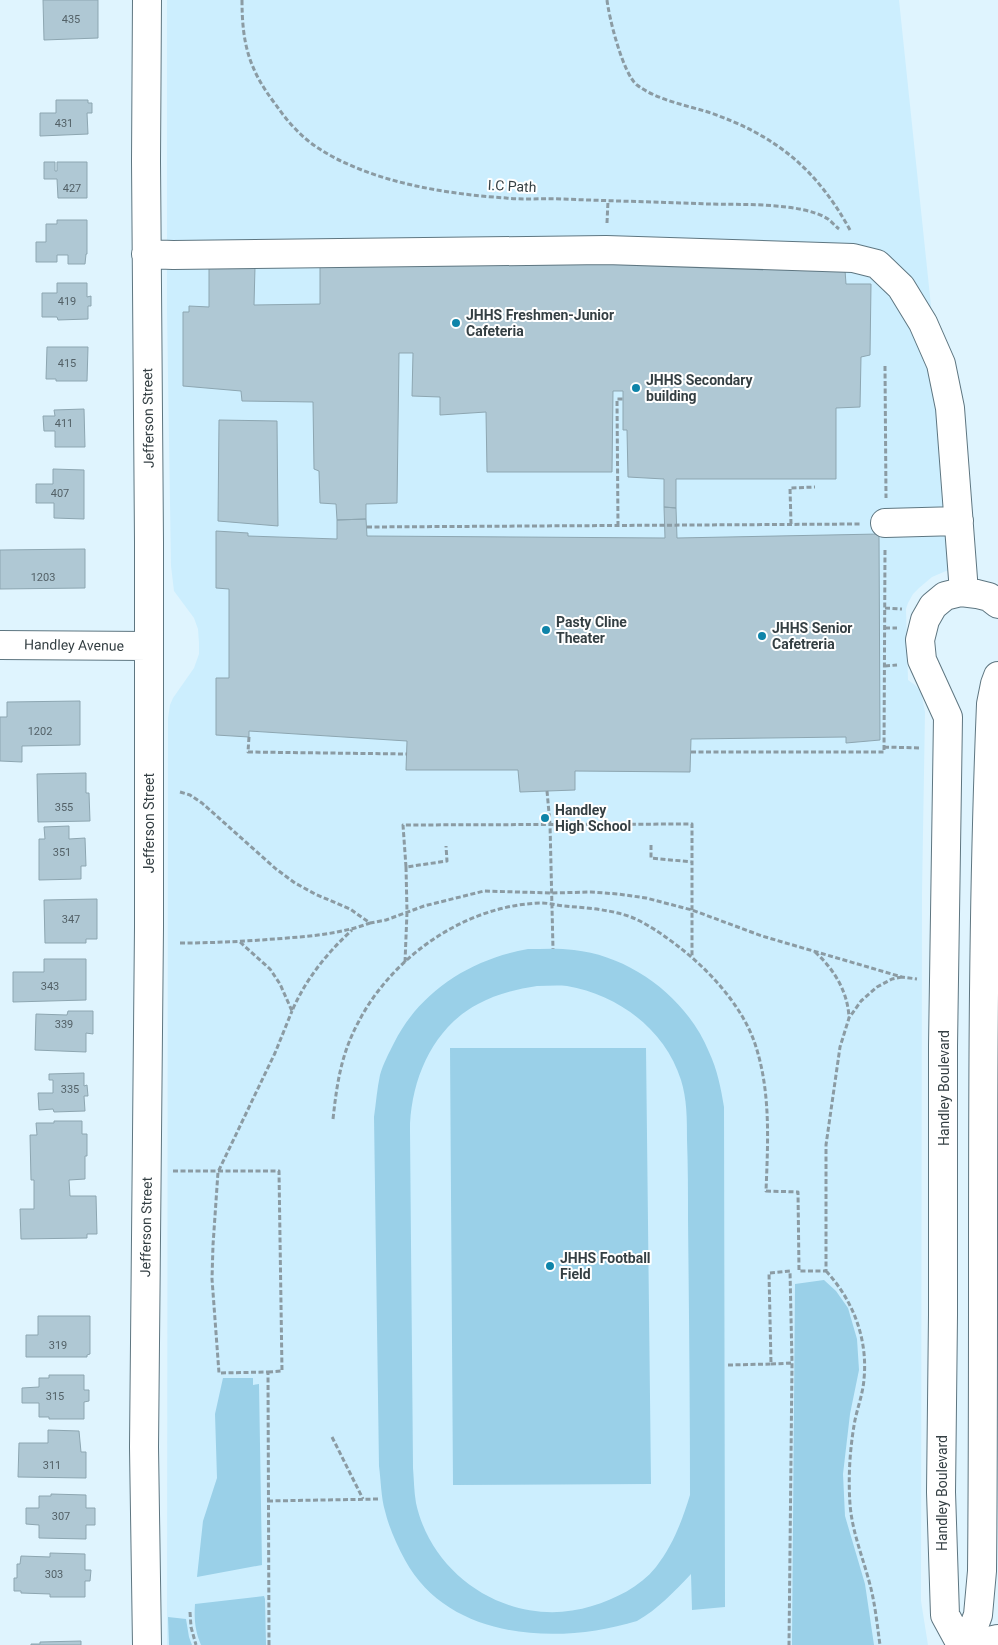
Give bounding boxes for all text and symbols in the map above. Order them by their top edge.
house number: 435 [62,13,80,26]
house number: 431 [55,117,73,130]
street label: I.C Path [487,177,537,195]
house number: 427 [63,182,81,195]
house number: 419 [58,295,76,308]
place label: JHHS Freshmen-Junior Cafeteria [466,307,614,339]
marker: JHHS Freshmen-Junior Cafeteria [450,317,462,329]
house number: 415 [58,357,76,370]
street label: Jefferson Street [139,367,157,468]
place label: JHHS Secondary building [646,372,754,404]
marker: JHHS Secondary building [630,382,642,394]
house number: 411 [55,417,73,430]
house number: 407 [51,487,69,500]
house number: 1203 [31,571,55,584]
place label: Pasty Cline Theater [556,614,627,646]
place label: JHHS Senior Cafetreria [772,620,852,652]
marker: Pasty Cline Theater [540,624,552,636]
marker: JHHS Senior Cafetreria [756,630,768,642]
street label: Handley Avenue [24,636,124,654]
house number: 1202 [28,725,52,738]
street label: Jefferson Street [141,772,157,873]
house number: 355 [55,801,73,814]
place label: Handley High School [555,802,631,834]
marker: Handley High School [539,812,551,824]
house number: 351 [53,846,71,859]
house number: 347 [62,913,80,926]
house number: 343 [41,980,59,993]
house number: 339 [55,1018,73,1031]
street label: Handley Boulevard [936,1030,952,1146]
house number: 335 [61,1083,79,1096]
street label: Jefferson Street [137,1176,155,1277]
place label: JHHS Football Field [560,1250,651,1282]
marker: JHHS Football Field [544,1260,556,1272]
house number: 319 [49,1339,67,1352]
house number: 315 [46,1390,64,1403]
street label: Handley Boulevard [934,1435,950,1551]
house number: 311 [43,1459,61,1472]
house number: 307 [52,1510,70,1523]
house number: 303 [45,1568,63,1581]

